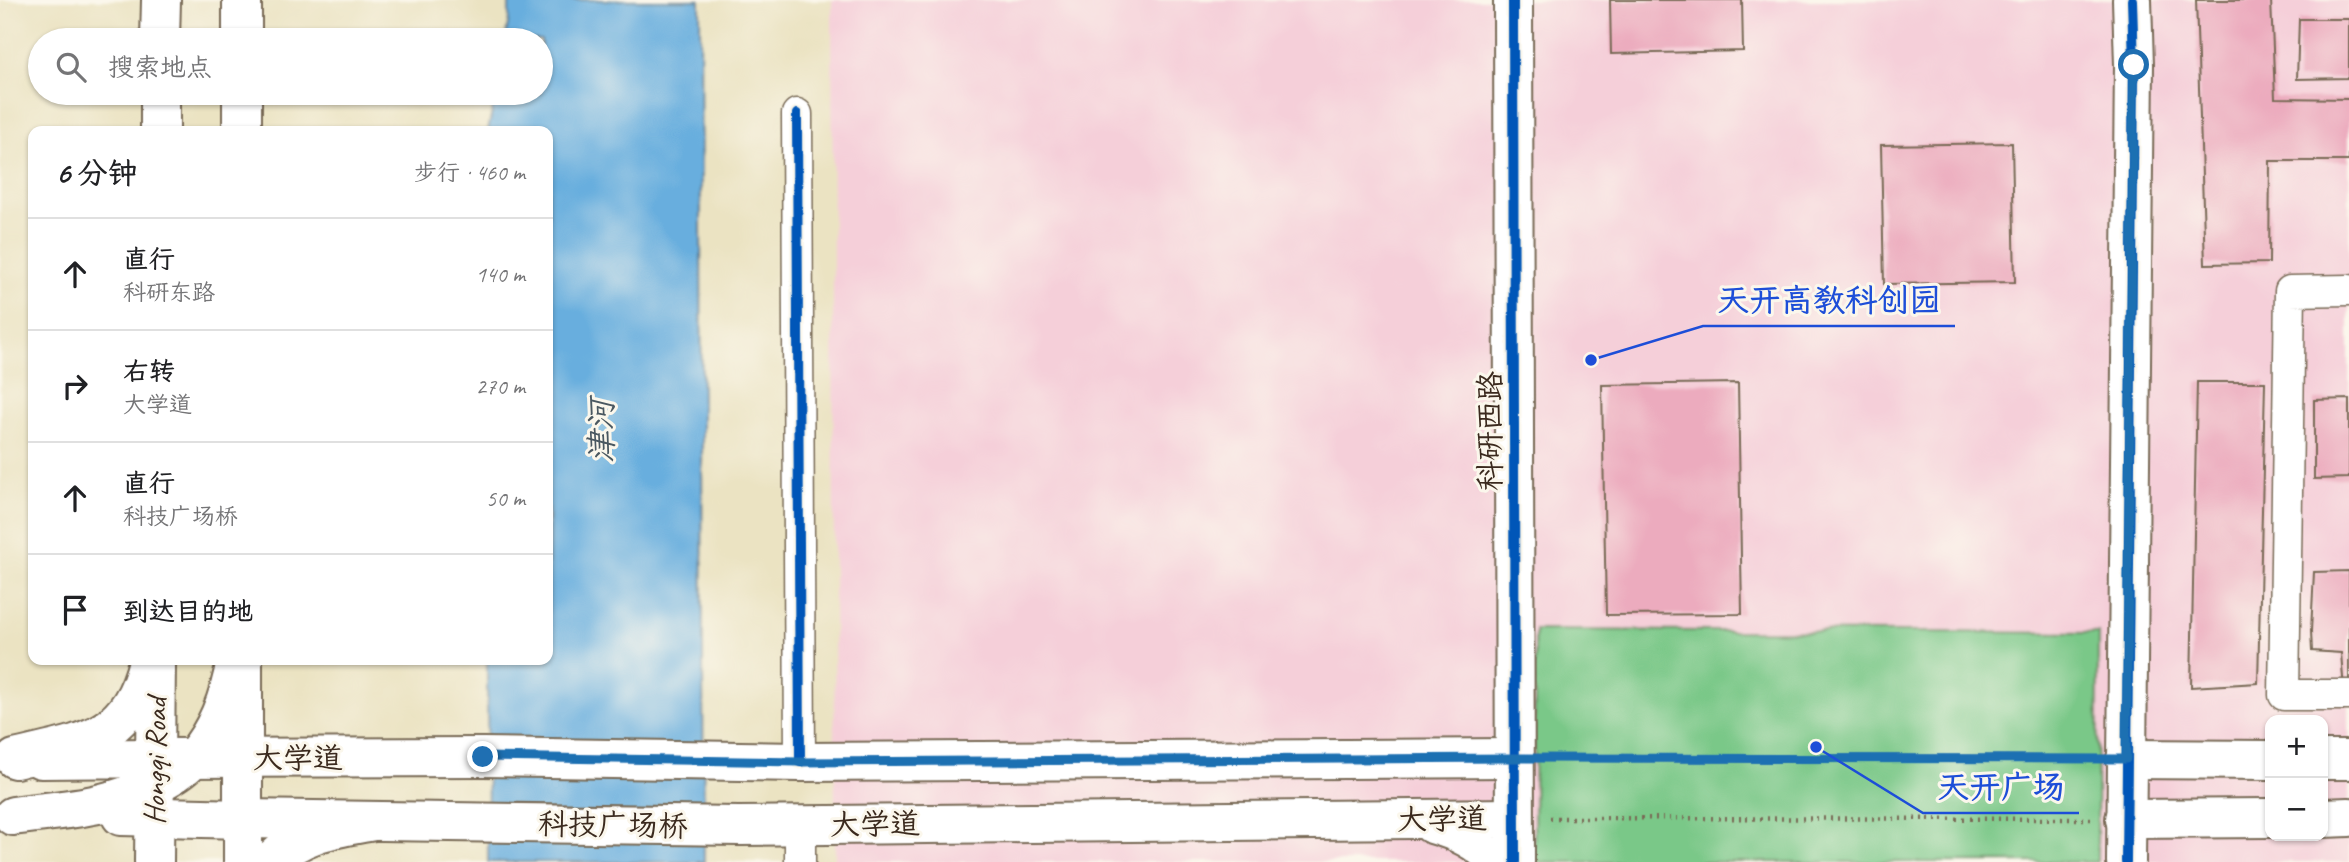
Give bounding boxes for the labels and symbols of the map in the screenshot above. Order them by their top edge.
route start [2118,49,2149,80]
callout: 天开高教科创园 [1703,273,1955,326]
text: 天开高教科创园 [1717,280,1941,321]
street label: 科研西路 [1471,371,1509,491]
water label: 津河 [581,394,622,463]
street label: Hongqi Road [135,693,175,825]
street label: 大学道 [253,739,343,777]
route end [467,741,498,772]
callout: 天开广场 [1923,760,2079,813]
text: 天开广场 [1937,767,2065,808]
street label: 大学道 [1397,799,1487,839]
street label: 大学道 [830,804,920,844]
street label: 科技广场桥 [538,805,688,845]

